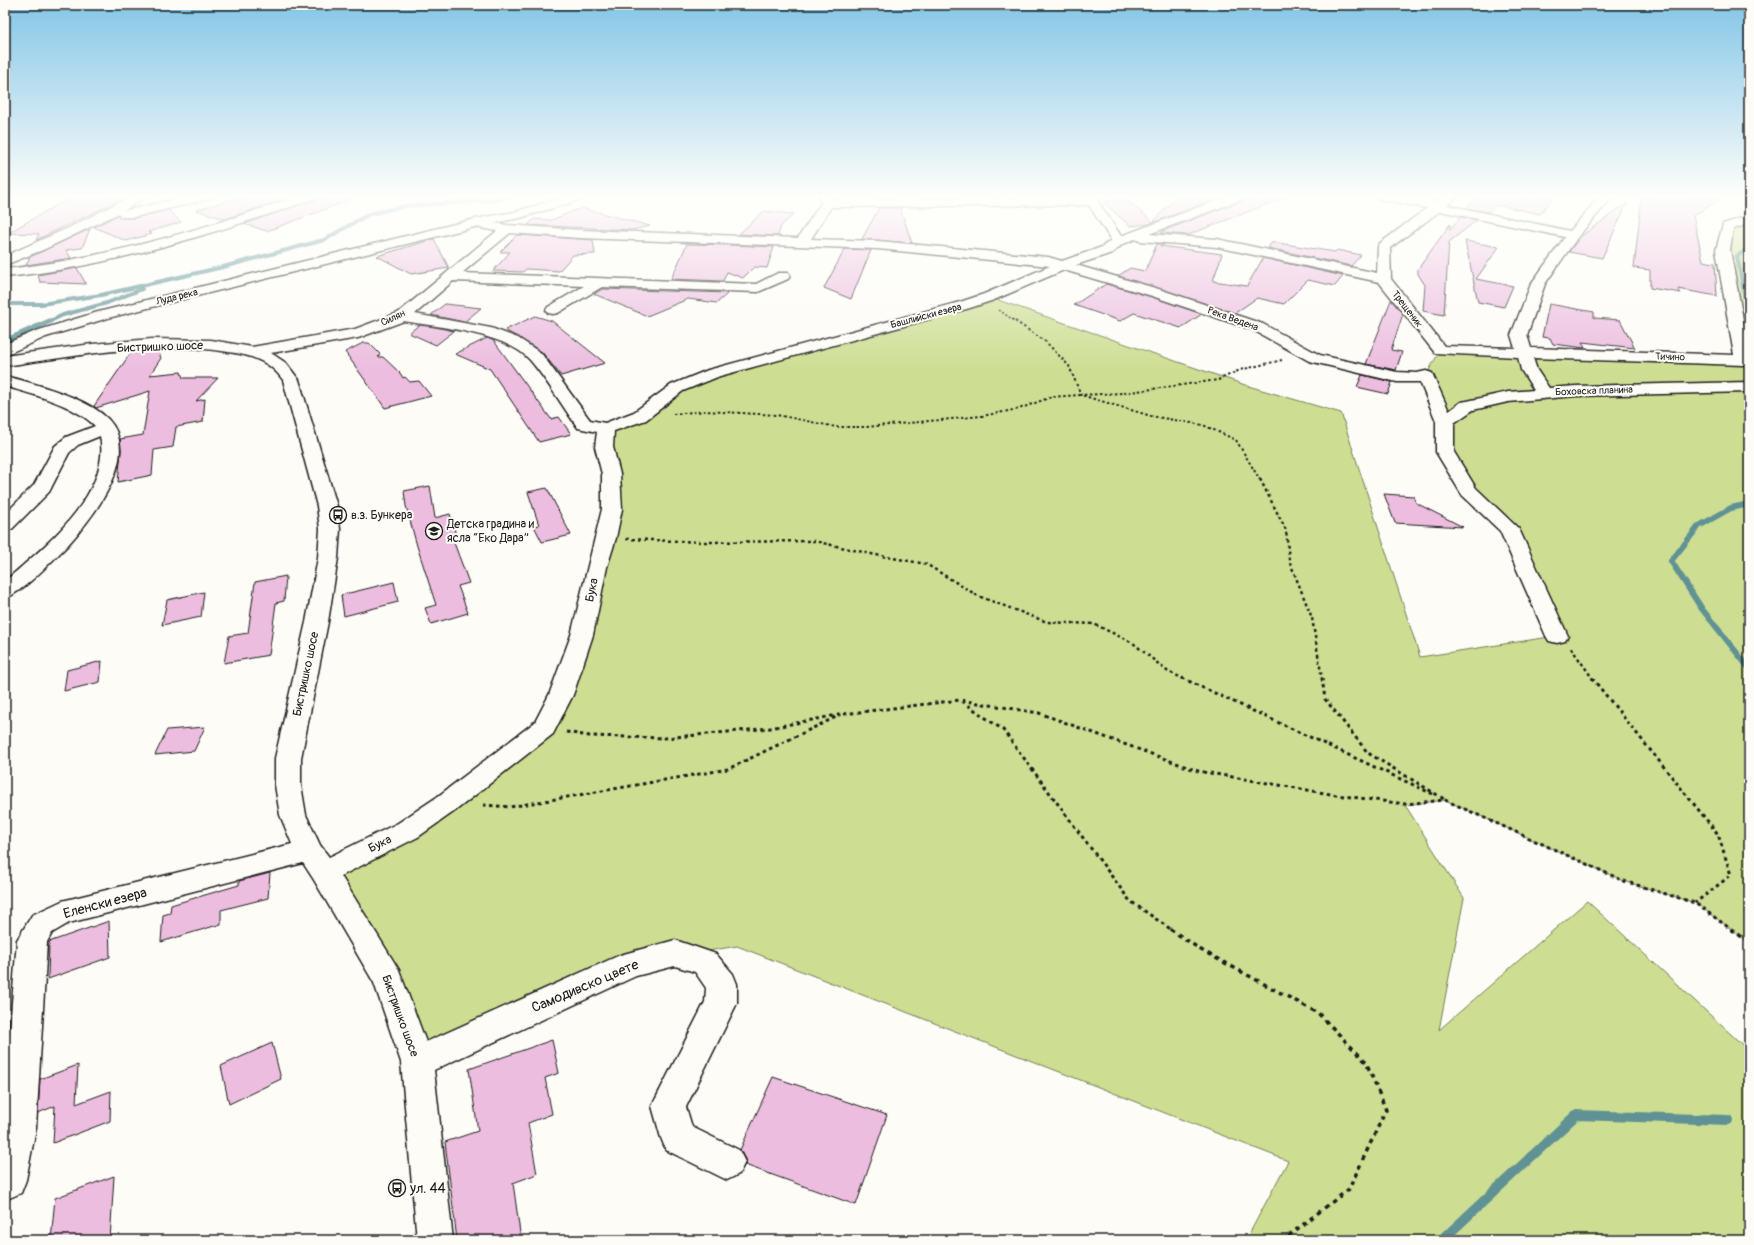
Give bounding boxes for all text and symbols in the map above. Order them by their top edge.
street label: Луда река [154,286,199,308]
street label: Трещеник [1389,288,1425,330]
street label: Башлийски езера [889,301,963,331]
street label: Река Ведена [1206,304,1260,334]
street label: Силян [379,307,407,329]
street label: Бистришко шосе [117,338,203,356]
street label: Тичино [1655,350,1686,364]
street label: Боховска планина [1555,384,1633,398]
bus stop icon: в.з. Бункера [328,505,348,525]
place label: в.з. Бункера [351,508,413,523]
place label: Детска градина и ясла “Еко Дара” [446,517,535,546]
school or university icon: Детска градина и ясла “Еко Дара” [424,521,444,541]
street label: Бука [582,576,602,603]
street label: Бистришко шосе [290,630,322,718]
street label: Бука [366,832,394,856]
street label: Еленски езера [61,884,149,922]
street label: Самодивско цвете [529,956,641,1016]
street label: Бистришко шосе [378,973,422,1059]
bus stop icon: ул. 44 [387,1178,407,1198]
place label: ул. 44 [409,1180,446,1197]

